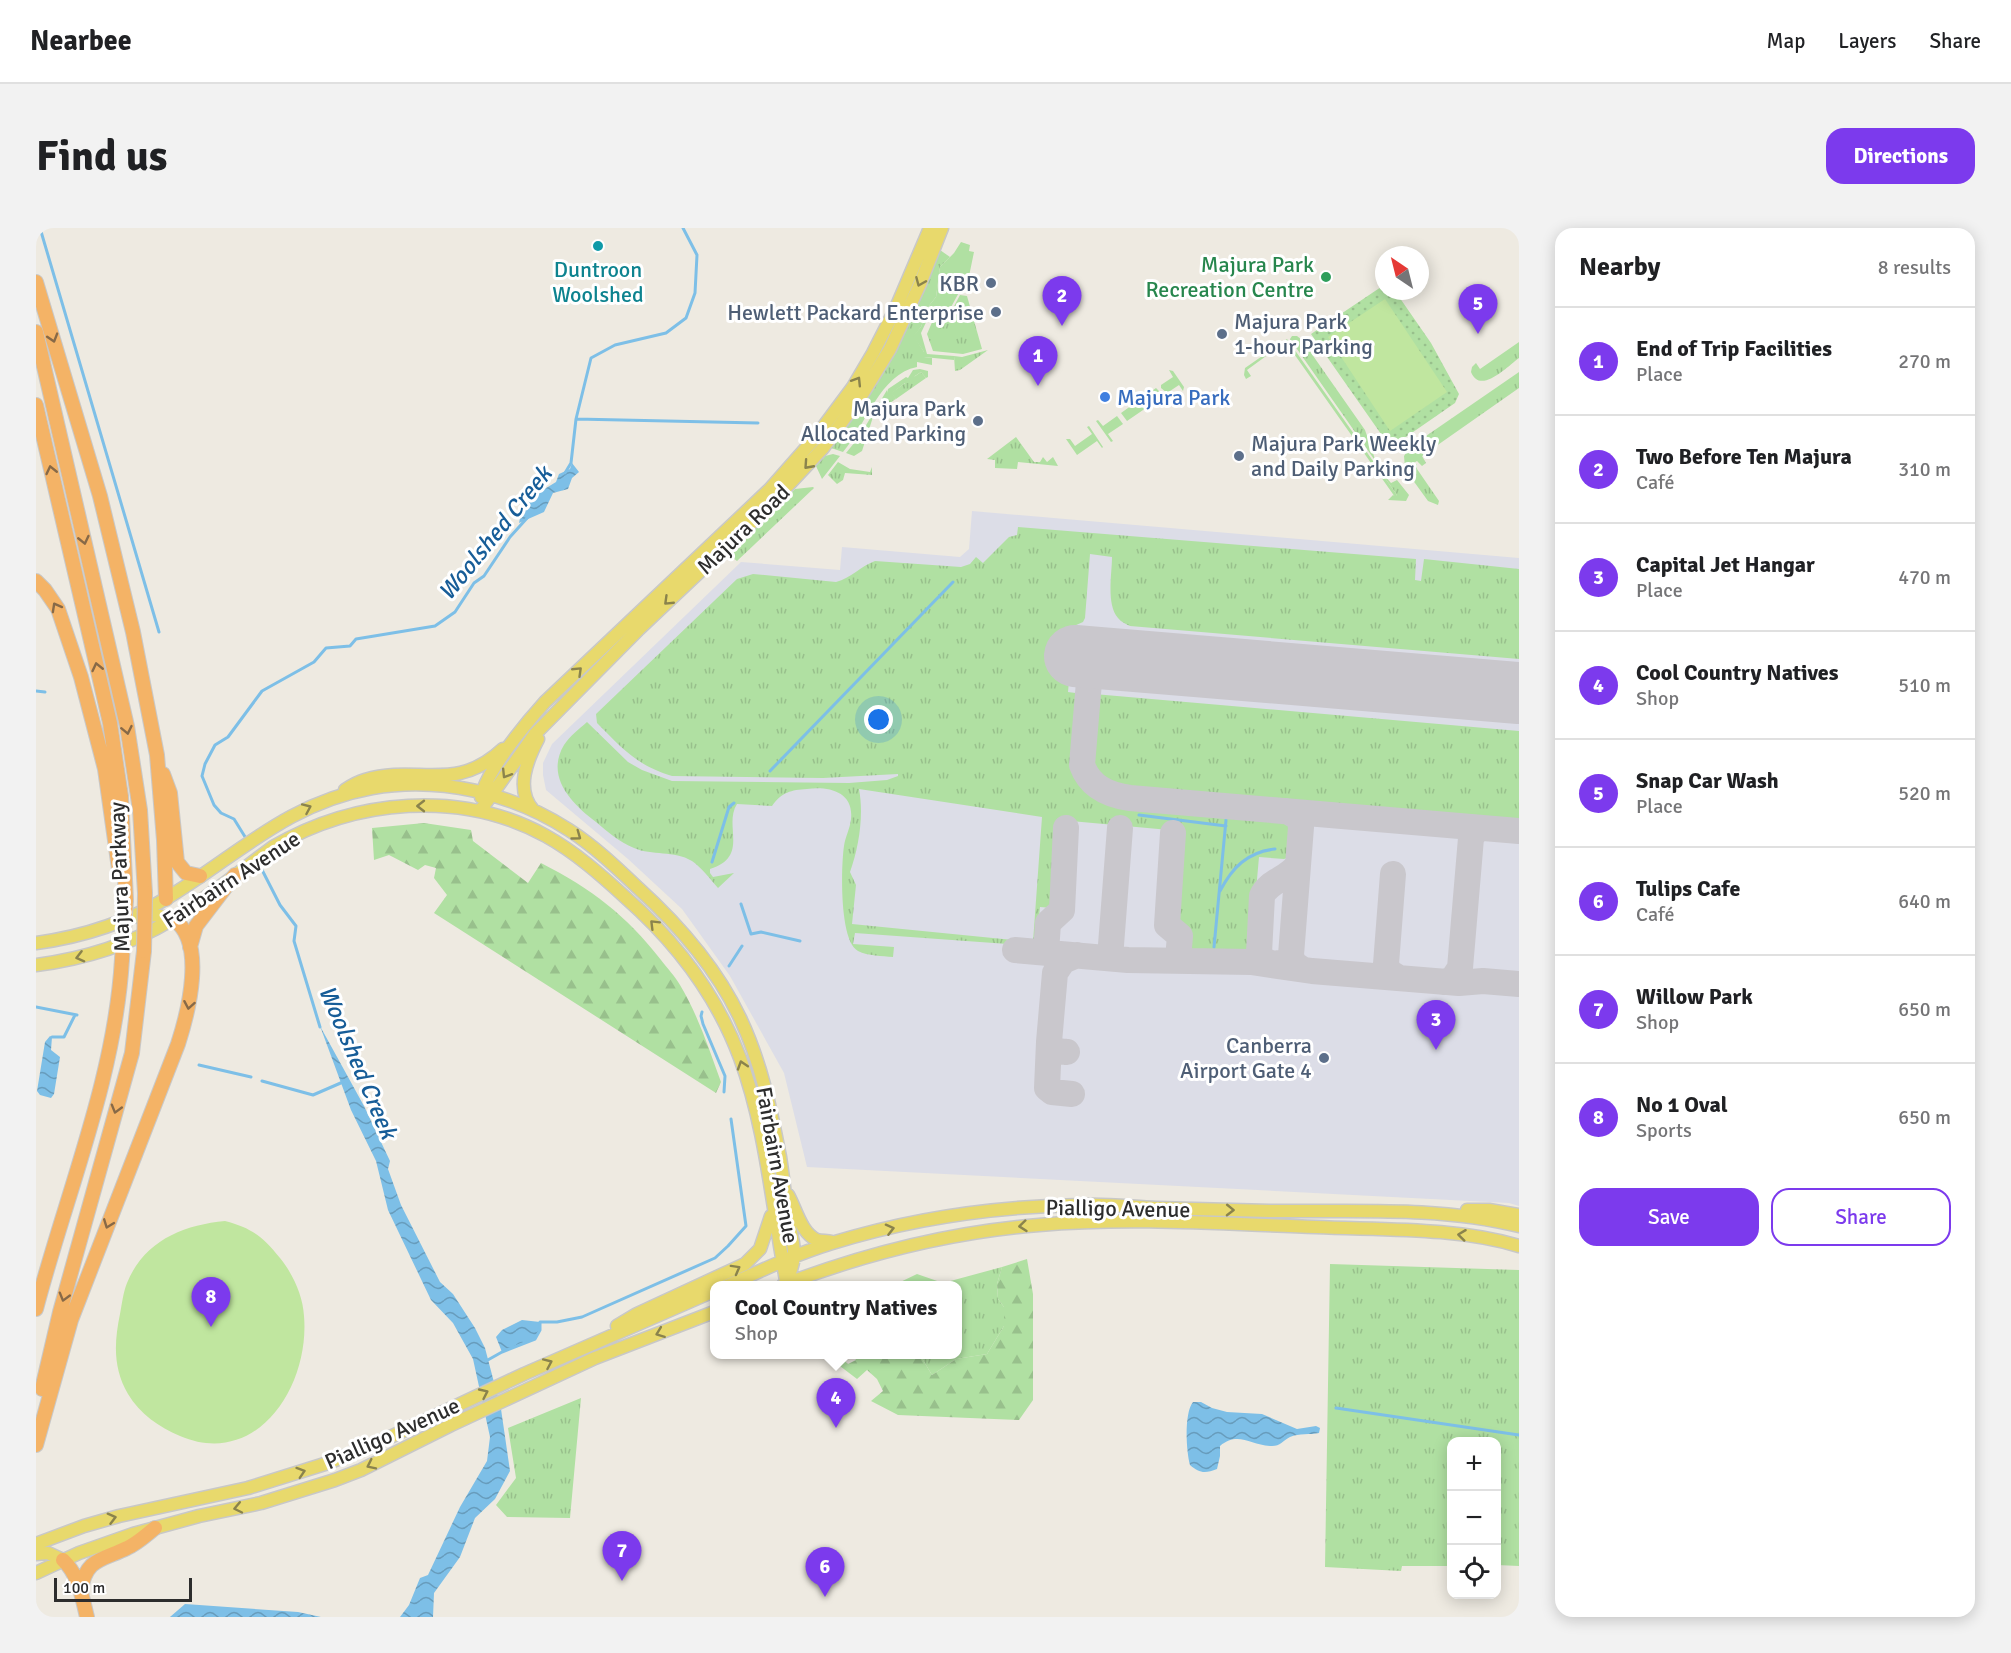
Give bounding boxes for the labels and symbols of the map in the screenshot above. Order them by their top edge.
marker: Duntroon Woolshed [591,239,605,253]
north arrow [1375,246,1429,300]
place label: Majura Park Recreation Centre [1145,251,1314,303]
place label: Duntroon Woolshed [552,256,644,308]
place label: KBR [939,270,979,297]
marker: Majura Park Recreation Centre [1319,270,1333,284]
one-way arrow [915,276,927,287]
marker: KBR [984,276,998,290]
pin: 2 [1042,276,1082,326]
pin: 5 [1458,285,1498,334]
place label: Hewlett Packard Enterprise [727,299,984,326]
marker: Hewlett Packard Enterprise [989,305,1003,319]
place label: Majura Park 1-hour Parking [1234,308,1373,360]
marker: Majura Park 1-hour Parking [1215,327,1229,341]
one-way arrow [46,332,58,343]
pin: 1 [1018,336,1058,386]
one-way arrow [849,376,860,387]
place label: Majura Park [1117,384,1230,411]
marker: Majura Park [1098,390,1112,404]
place label: Majura Park Allocated Parking [801,395,966,447]
marker: Majura Park Allocated Parking [971,414,985,428]
place label: Majura Park Weekly and Daily Parking [1251,430,1437,482]
marker: Majura Park Weekly and Daily Parking [1232,449,1246,463]
water label: Woolshed Creek [432,458,559,606]
one-way arrow [804,459,815,469]
one-way arrow [45,465,58,475]
street label: Majura Road [691,479,795,580]
one-way arrow [77,534,90,544]
one-way arrow [664,594,675,605]
one-way arrow [52,602,63,613]
one-way arrow [91,662,104,672]
one-way arrow [571,667,581,678]
your location [864,705,893,734]
one-way arrow [120,724,133,734]
one-way arrow [501,768,513,778]
one-way arrow [416,800,425,812]
street label: Majura Parkway [103,801,136,952]
one-way arrow [301,803,312,815]
street label: Fairbairn Avenue [157,825,305,934]
one-way arrow [571,828,582,839]
one-way arrow [651,920,661,931]
one-way arrow [75,949,85,962]
water label: Woolshed Creek [312,981,405,1145]
one-way arrow [183,1000,196,1010]
pin: 3 [1416,1000,1456,1050]
place label: Canberra Airport Gate 4 [1180,1032,1312,1084]
marker: Canberra Airport Gate 4 [1317,1051,1331,1065]
one-way arrow [737,1060,749,1071]
street label: Fairbairn Avenue [750,1085,805,1245]
one-way arrow [111,1103,123,1114]
street label: Pialligo Avenue [1045,1194,1191,1223]
one-way arrow [1226,1204,1235,1216]
one-way arrow [102,1218,115,1229]
one-way arrow [1019,1220,1028,1232]
one-way arrow [885,1223,895,1236]
one-way arrow [1457,1230,1466,1242]
one-way arrow [730,1265,741,1276]
pin: 8 [192,1278,231,1327]
one-way arrow [59,1291,71,1302]
one-way arrow [655,1326,666,1338]
one-way arrow [542,1359,553,1371]
pin: 4 [816,1378,856,1428]
one-way arrow [478,1388,489,1400]
street label: Pialligo Avenue [321,1392,464,1475]
one-way arrow [366,1458,377,1470]
one-way arrow [295,1467,306,1479]
one-way arrow [233,1501,243,1514]
one-way arrow [107,1513,117,1526]
pin: 7 [602,1532,642,1581]
pin: 6 [806,1548,844,1597]
scale bar [54,1575,192,1602]

